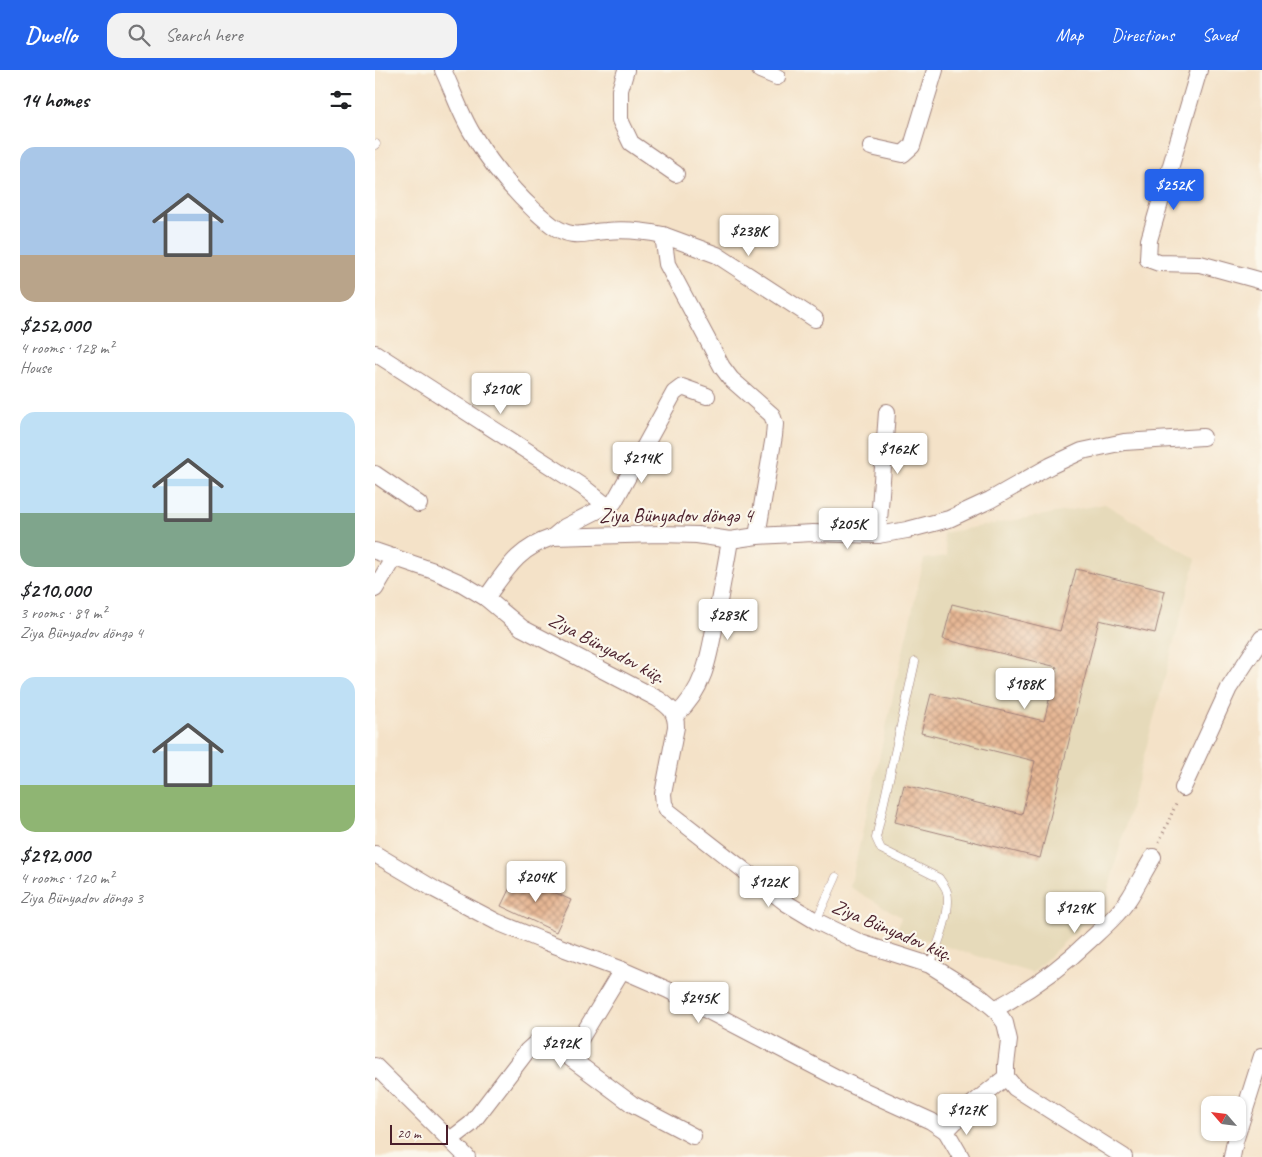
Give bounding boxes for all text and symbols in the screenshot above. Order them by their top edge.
search box [107,13,457,58]
text: Dwello [25,20,77,50]
icon: search [125,21,153,49]
text: Search here [165,23,243,47]
text: Map [1056,24,1083,46]
text: Directions [1111,24,1174,46]
text: Saved [1202,24,1237,46]
icon: filters [327,86,355,114]
text: 14 homes [20,87,89,113]
pin: $252K [1139,168,1209,211]
text: $252K [1156,175,1192,195]
icon: home [143,180,233,270]
pin: $238K [714,214,784,257]
text: $238K [731,221,767,241]
text: $252,000 [20,312,90,338]
text: 4 rooms · 128 m² [20,338,114,358]
text: House [20,358,51,378]
pin: $210K [466,372,536,415]
text: $210K [483,379,519,399]
pin: $162K [863,432,933,475]
text: $162K [879,439,917,459]
pin: $214K [607,442,677,484]
icon: home [143,445,233,535]
text: $214K [624,448,660,468]
street label: Ziya Bünyadov döngə 4 [599,503,755,528]
pin: $205K [813,508,883,550]
text: $205K [830,514,866,534]
text: $210,000 [20,577,90,603]
pin: $283K [693,598,763,641]
text: 3 rooms · 89 m² [20,603,106,623]
text: $283K [710,605,746,625]
street label: Ziya Bünyadov küç. [545,607,669,689]
text: Ziya Bünyadov döngə 4 [20,623,143,643]
pin: $188K [990,668,1060,710]
text: $188K [1007,674,1043,694]
icon: home [143,710,233,800]
text: $292,000 [20,842,90,868]
pin: $204K [501,860,571,903]
pin: $122K [734,866,804,908]
text: $204K [518,867,554,887]
text: 4 rooms · 120 m² [20,868,114,888]
text: $122K [751,872,787,892]
text: Ziya Bünyadov döngə 3 [20,888,143,908]
pin: $129K [1040,892,1110,934]
street label: Ziya Bünyadov küç. [828,893,956,967]
text: $129K [1057,898,1093,918]
pin: $245K [664,982,734,1024]
text: $245K [681,988,717,1008]
pin: $292K [526,1026,596,1069]
text: $292K [543,1033,579,1053]
pin: $127K [932,1094,1002,1136]
north arrow [1201,1096,1246,1141]
map controls [1201,1096,1246,1141]
text: $127K [949,1100,985,1120]
scale bar [390,1122,447,1145]
text: 20 m [397,1125,421,1142]

